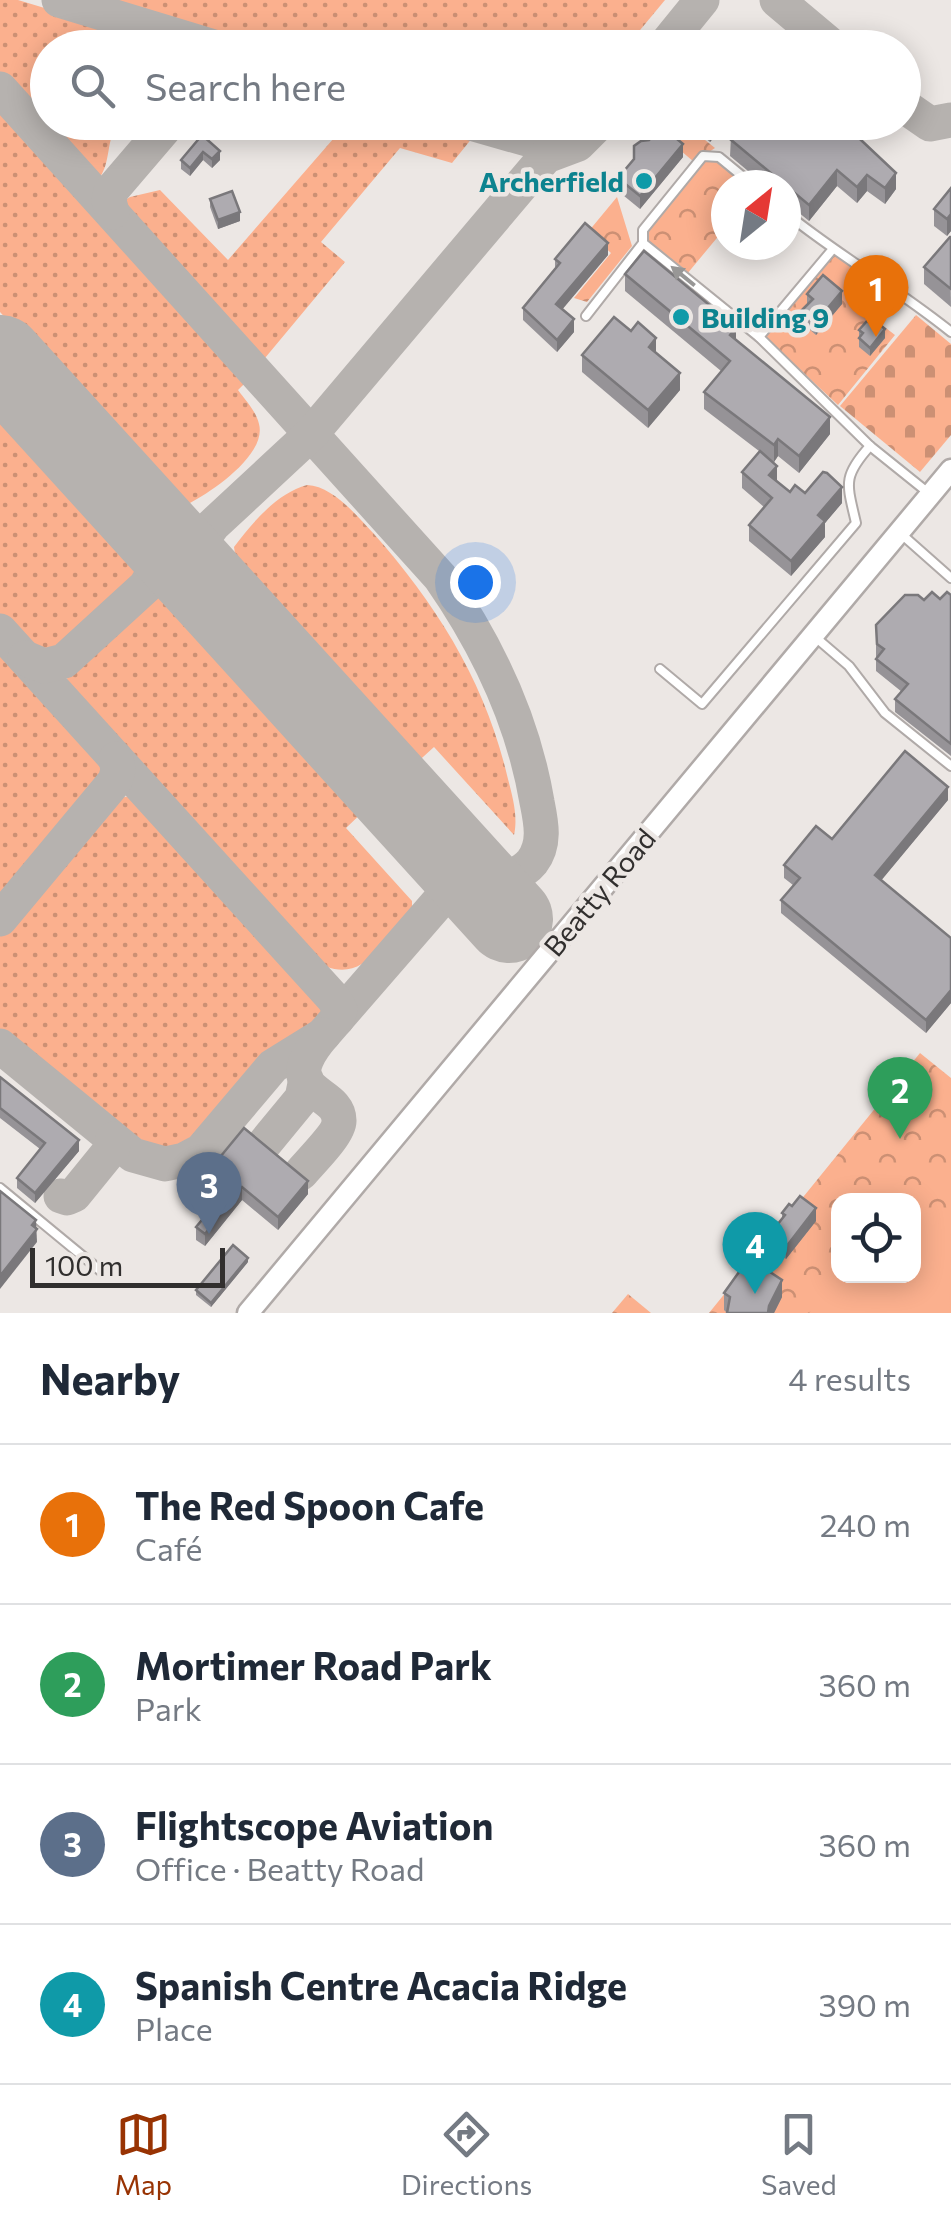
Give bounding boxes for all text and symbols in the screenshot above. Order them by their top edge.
search box [30,30,921,140]
icon: search [65,58,120,113]
text: Search here [145,62,346,109]
place label: Archerfield [479,164,624,198]
marker: Archerfield [633,170,655,192]
north arrow [711,170,801,260]
pin: 1 [844,255,908,337]
one-way arrow [671,266,696,287]
place label: Building 9 [701,300,829,334]
marker: Building 9 [670,306,692,328]
your location [450,557,501,608]
street label: Beatty Road [536,821,662,963]
pin: 2 [868,1056,932,1139]
pin: 3 [176,1152,242,1234]
map controls [831,1193,921,1283]
button: locate [831,1193,921,1283]
pin: 4 [722,1212,788,1294]
scale bar [30,1243,225,1288]
text: 100 m [45,1248,123,1282]
text: Nearby [40,1352,180,1404]
text: 4 results [788,1358,911,1398]
text: The Red Spoon Cafe [135,1481,484,1528]
text: 1 [65,1504,80,1544]
text: 240 m [820,1504,911,1544]
text: Café [135,1528,202,1568]
text: Mortimer Road Park [135,1641,492,1688]
text: 2 [63,1664,82,1704]
text: 360 m [818,1664,911,1704]
text: Park [135,1688,202,1728]
text: Flightscope Aviation [135,1801,493,1848]
text: 3 [63,1824,82,1864]
text: 360 m [818,1824,911,1864]
text: Office · Beatty Road [135,1848,424,1888]
text: Spanish Centre Acacia Ridge [135,1961,627,2008]
text: 4 [63,1984,82,2024]
text: 390 m [818,1984,911,2024]
text: Place [135,2008,213,2048]
tab: Map [114,2107,172,2201]
tab: Directions [401,2107,532,2201]
tab: Saved [761,2107,837,2201]

